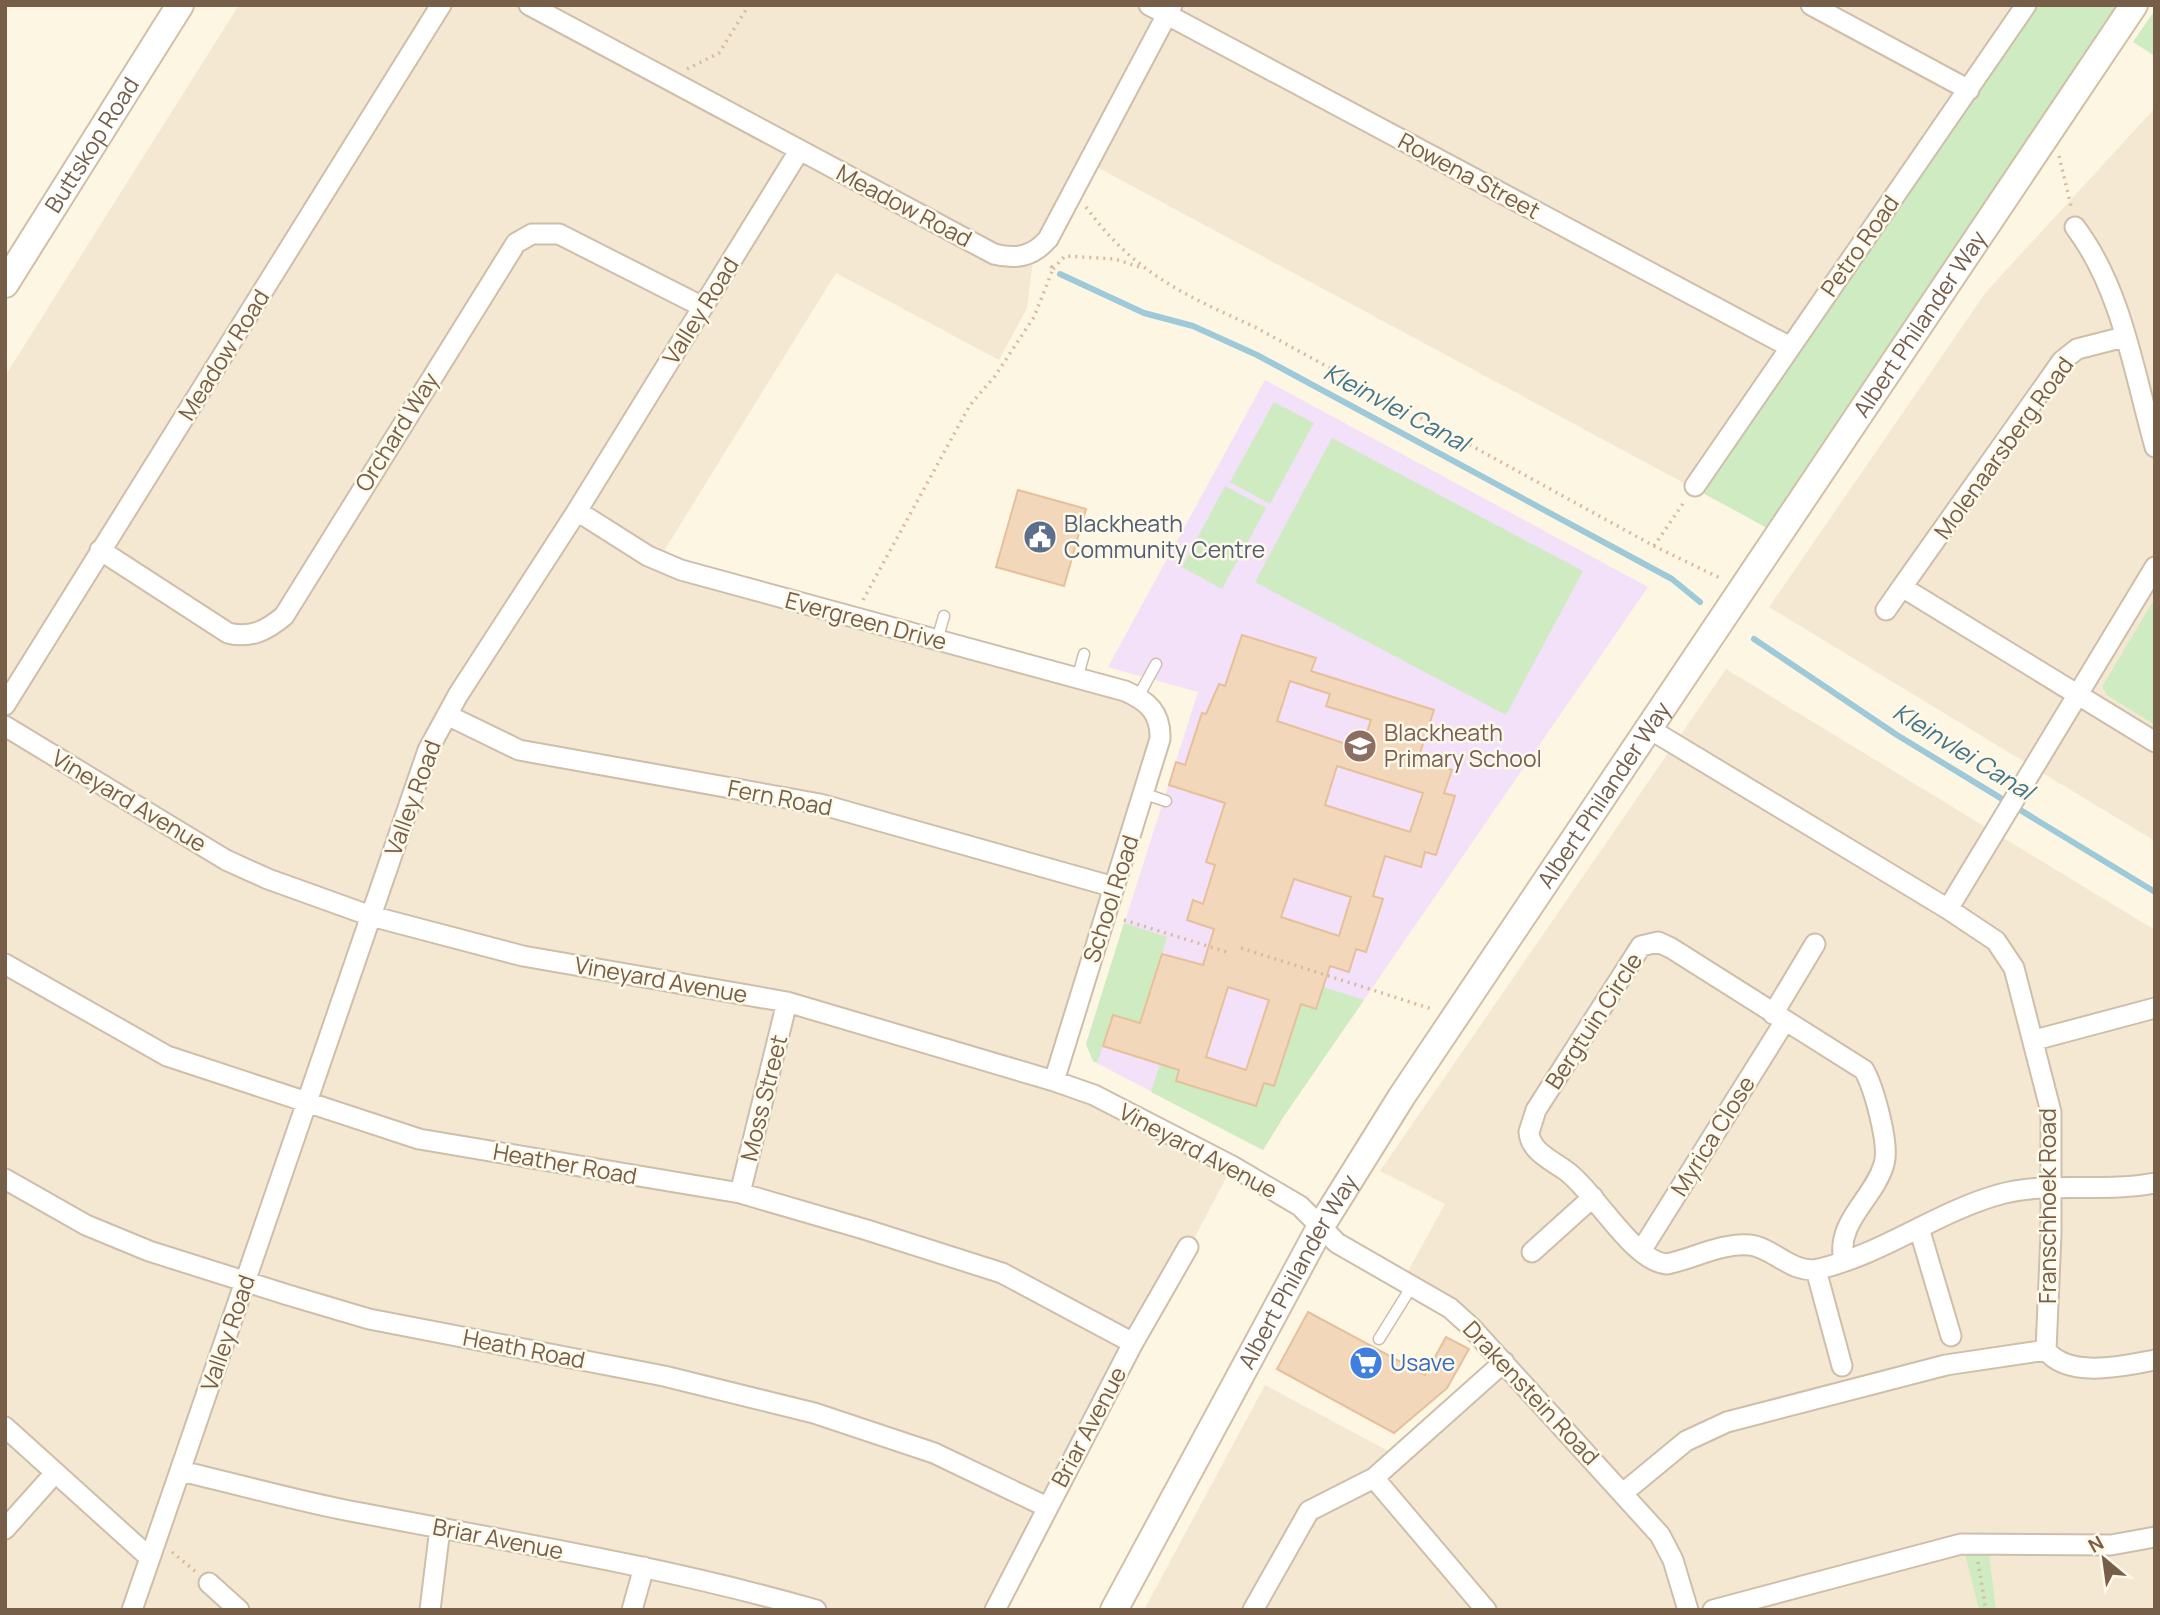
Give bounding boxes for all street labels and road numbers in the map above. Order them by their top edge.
street label: Buttskop Road [37,71,146,218]
street label: Rowena Street [1393,124,1546,226]
street label: Meadow Road [831,156,978,254]
street label: Petro Road [1812,188,1906,303]
street label: Albert Philander Way [1845,224,1993,423]
street label: Valley Road [655,251,746,370]
street label: Meadow Road [170,283,276,426]
street label: Molenaarsberg Road [1926,350,2080,545]
street label: Orchard Way [347,366,445,497]
street label: Evergreen Drive [782,583,951,657]
street label: Albert Philander Way [1529,695,1677,894]
street label: Valley Road [376,735,448,860]
street label: Vineyard Avenue [46,741,213,859]
street label: Fern Road [725,771,835,823]
street label: School Road [1074,831,1146,967]
street label: Bergtuin Circle [1537,946,1649,1095]
street label: Vineyard Avenue [572,948,750,1010]
street label: Moss Street [732,1031,794,1164]
street label: Myrica Close [1663,1069,1762,1202]
street label: Vineyard Avenue [1114,1095,1283,1205]
street label: Franschhoek Road [2031,1108,2063,1304]
street label: Heather Road [491,1135,640,1191]
street label: Albert Philander Way [1230,1168,1364,1374]
street label: Valley Road [192,1270,262,1395]
street label: Drakenstein Road [1456,1313,1607,1471]
street label: Heath Road [460,1321,588,1376]
street label: Briar Avenue [1043,1361,1133,1492]
street label: Briar Avenue [430,1510,566,1566]

